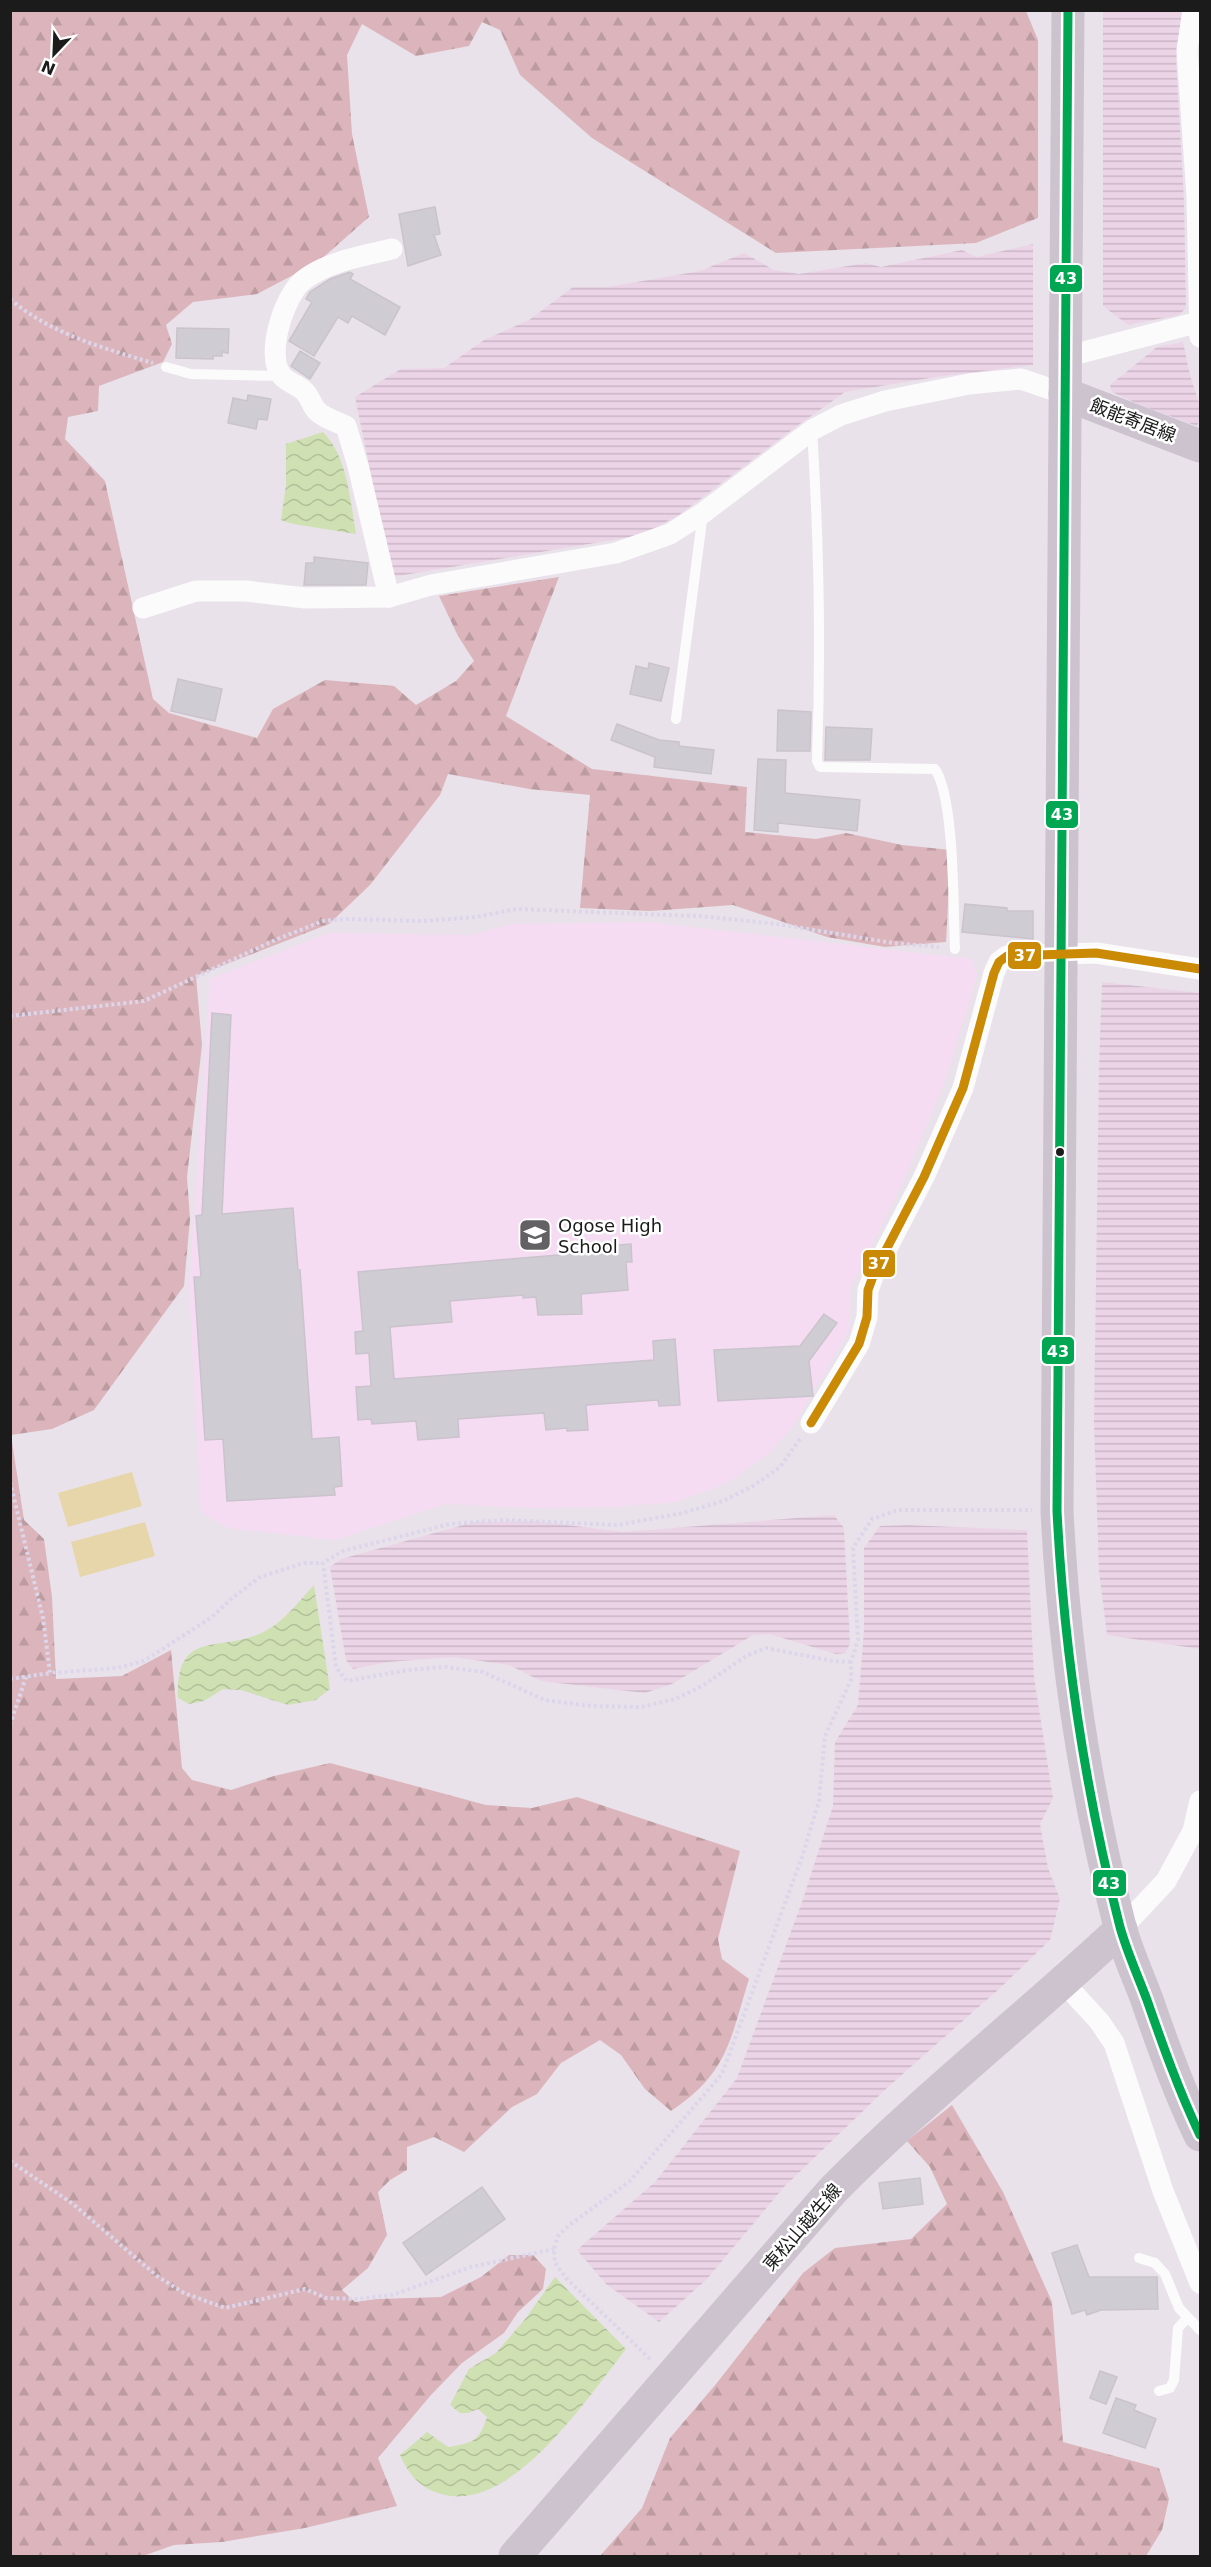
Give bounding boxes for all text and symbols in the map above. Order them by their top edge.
north arrow [24,24,84,84]
text: N [38,56,58,79]
line badge: 43 [1049,264,1083,293]
text: 43 [1055,269,1077,288]
street label: 飯能寄居線 [1087,394,1179,446]
line badge: 43 [1045,800,1079,829]
text: 43 [1051,805,1073,824]
line badge: 37 [1007,941,1042,970]
text: 37 [1014,946,1036,965]
unlabelled marker [1054,1146,1066,1158]
place label: Ogose High School [558,1215,662,1257]
school or university icon: Ogose High School [517,1217,553,1253]
line badge: 37 [862,1249,896,1278]
text: 37 [868,1254,890,1273]
line badge: 43 [1041,1336,1075,1365]
text: 43 [1047,1342,1069,1361]
line badge: 43 [1092,1869,1127,1897]
text: 43 [1098,1874,1120,1893]
street label: 東松山越生線 [759,2179,845,2275]

